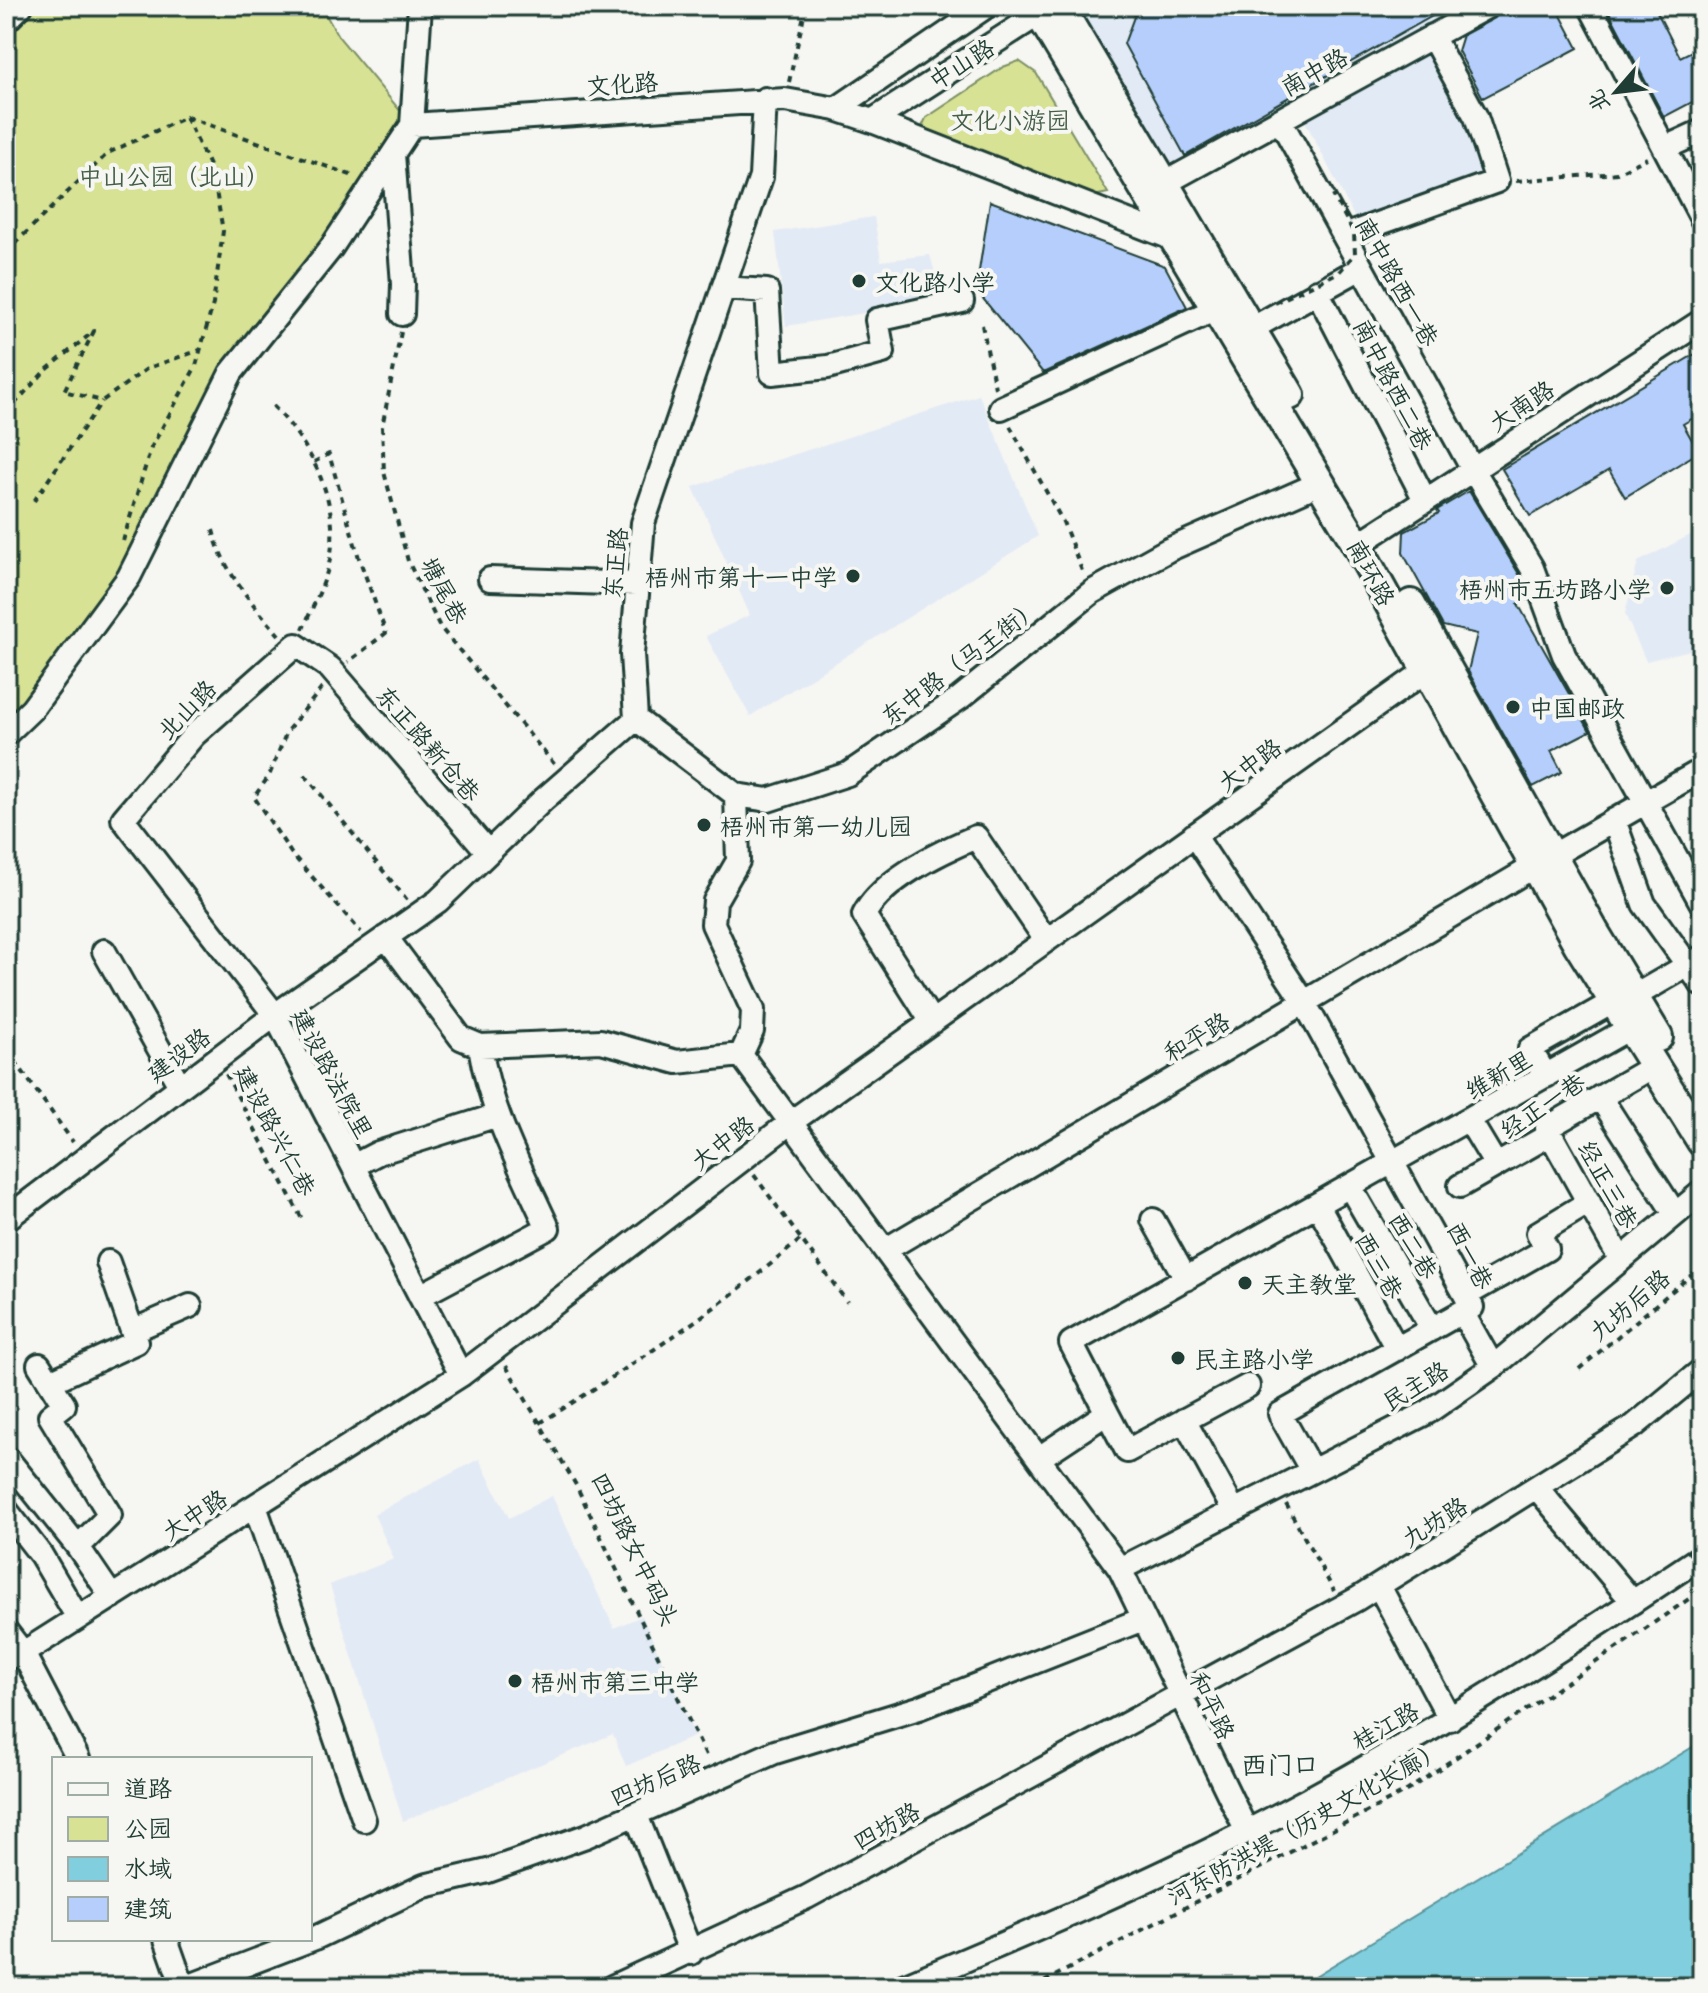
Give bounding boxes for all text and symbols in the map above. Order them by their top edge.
street label: 中山路 [922,31,1000,95]
street label: 南中路 [1275,40,1353,102]
north arrow [1576,52,1656,132]
street label: 文化路 [585,65,659,101]
text: 北 [1580,85,1616,118]
park label: 文化小游园 [950,104,1070,135]
park label: 中山公园（北山） [78,160,270,191]
street label: 南中路西一巷 [1350,211,1446,351]
place label: 文化路小学 [875,266,995,297]
marker: 文化路小学 [850,272,868,290]
street label: 南中路西二巷 [1348,313,1440,455]
street label: 大南路 [1482,372,1560,438]
street label: 东正路 [595,526,633,600]
street label: 南环路 [1341,533,1403,611]
street label: 塘尾巷 [414,551,476,629]
place label: 梧州市第十一中学 [645,561,837,592]
marker: 梧州市第十一中学 [844,567,862,585]
place label: 梧州市五坊路小学 [1459,573,1651,604]
marker: 梧州市五坊路小学 [1658,579,1676,597]
street label: 东中路（马王街） [874,591,1046,731]
street label: 北山路 [150,672,222,746]
street label: 东正路新仓巷 [370,678,488,808]
place label: 中国邮政 [1529,692,1625,723]
marker: 中国邮政 [1504,698,1522,716]
street label: 大中路 [1211,730,1287,798]
place label: 梧州市第一幼儿园 [720,810,912,841]
marker: 梧州市第一幼儿园 [695,816,713,834]
street label: 建设路法院里 [286,1002,380,1144]
street label: 和平路 [1157,1004,1235,1068]
street label: 建设路 [140,1020,216,1088]
street label: 维新里 [1459,1043,1537,1105]
street label: 建设路兴仁巷 [229,1059,323,1201]
street label: 经正一巷 [1494,1065,1590,1145]
street label: 大中路 [684,1108,760,1176]
street label: 经正三巷 [1572,1135,1646,1233]
street label: 西二巷 [1383,1206,1445,1284]
street label: 西一巷 [1441,1216,1501,1294]
street label: 西三巷 [1349,1226,1411,1304]
street label: 九坊后路 [1582,1261,1676,1347]
place label: 天主教堂 [1261,1268,1357,1299]
marker: 天主教堂 [1236,1274,1254,1292]
place label: 民主路小学 [1194,1343,1314,1374]
marker: 民主路小学 [1169,1349,1187,1367]
street label: 民主路 [1376,1353,1454,1417]
street label: 四坊路女中码头 [585,1467,687,1631]
street label: 大中路 [155,1481,233,1547]
street label: 九坊路 [1395,1489,1473,1553]
place label: 梧州市第三中学 [531,1666,699,1697]
street label: 和平路 [1183,1666,1243,1744]
marker: 梧州市第三中学 [506,1672,524,1690]
street label: 桂江路 [1346,1694,1424,1756]
street label: 河东防洪堤（历史文化长廊） [1161,1733,1449,1911]
street label: 四坊后路 [605,1746,705,1812]
district label: 西门口 [1241,1747,1319,1781]
legend [52,1757,312,1941]
text: 道路 [124,1772,172,1803]
street label: 四坊路 [847,1794,925,1856]
text: 公园 [124,1812,172,1843]
text: 水域 [124,1852,172,1883]
text: 建筑 [124,1892,172,1923]

